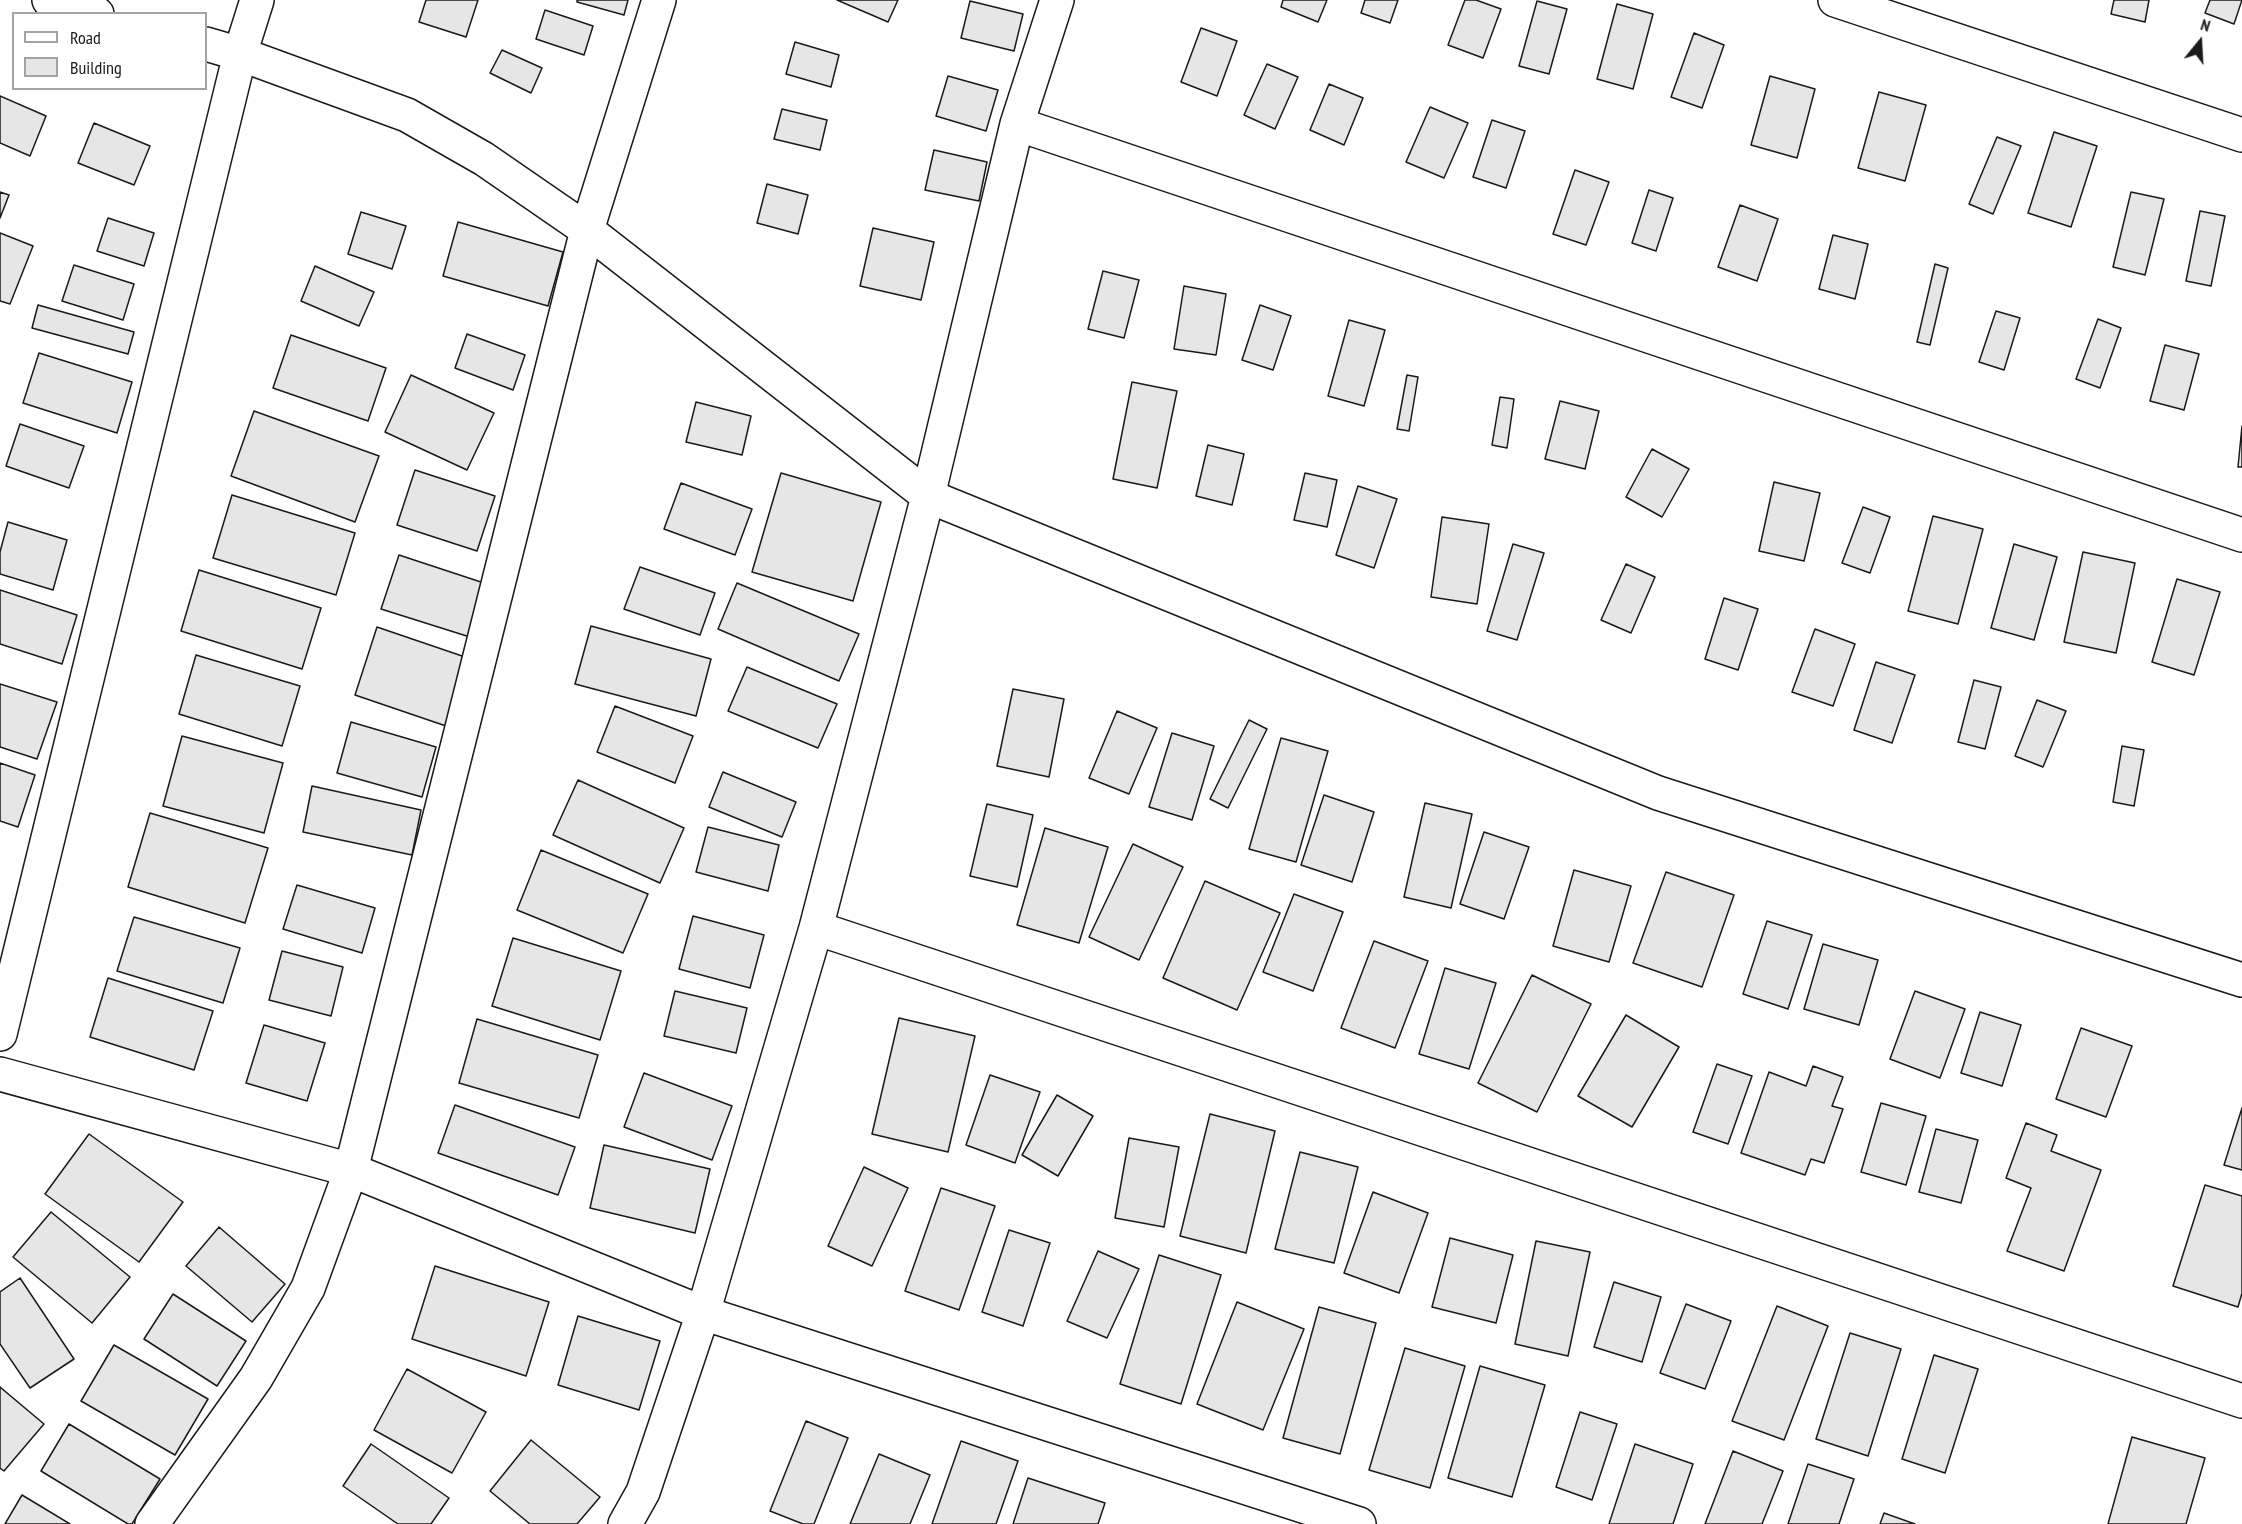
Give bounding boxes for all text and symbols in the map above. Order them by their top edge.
legend [12,12,207,90]
north arrow [2170,12,2230,72]
text: N [2198,14,2213,36]
text: Road [70,26,101,49]
text: Building [70,56,122,79]

